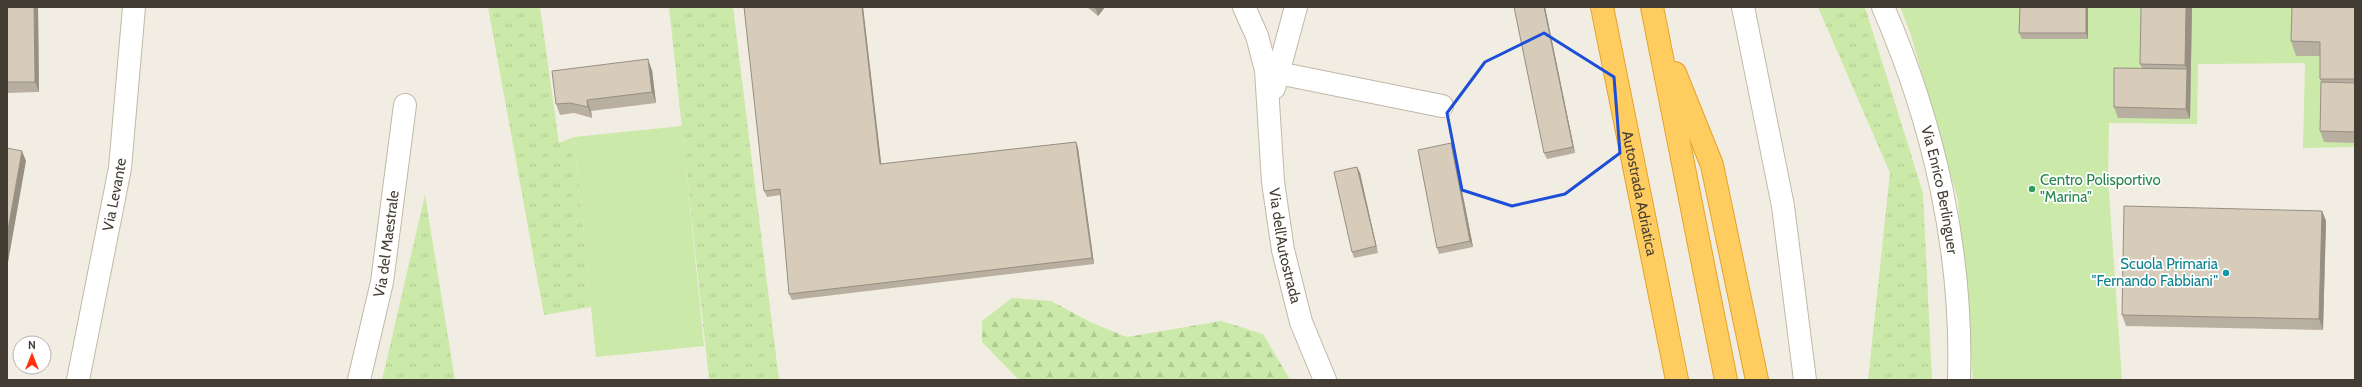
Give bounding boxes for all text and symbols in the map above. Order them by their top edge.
street label: Via Enrico Berlinguer [1917,124,1962,255]
street label: Autostrada Adriatica [1618,129,1661,258]
street label: Via Levante [99,157,130,233]
place label: Centro Polisportivo "Marina" [2040,171,2161,206]
marker: Centro Polisportivo "Marina" [2027,184,2037,194]
street label: Via dell'Autostrada [1265,187,1305,306]
street label: Via del Maestrale [370,189,403,299]
place label: Scuola Primaria "Fernando Fabbiani" [2092,255,2219,290]
marker: Scuola Primaria "Fernando Fabbiani" [2221,268,2231,278]
north arrow [12,335,52,375]
text: N [28,338,36,352]

